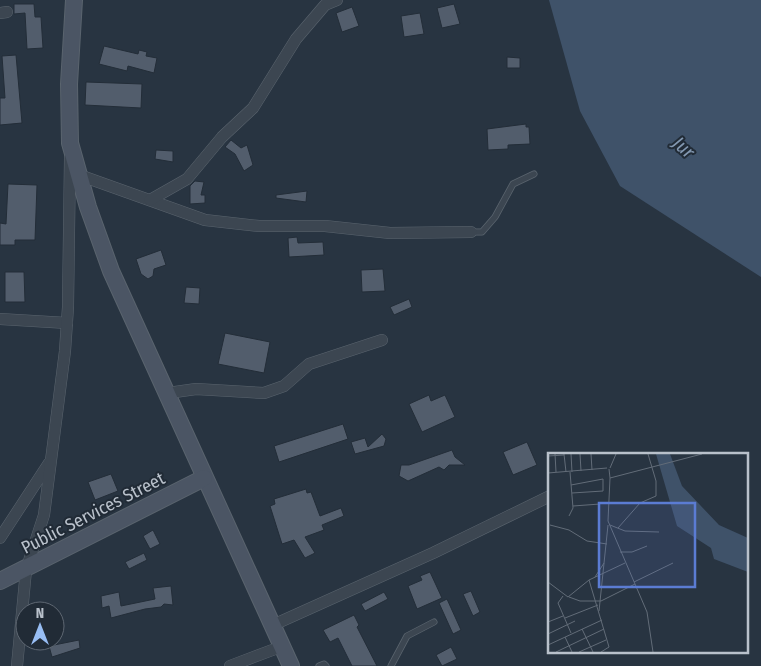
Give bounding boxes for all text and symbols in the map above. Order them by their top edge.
water label: Jur [667,131,700,164]
inset map [548,453,748,654]
street label: Public Services Street [17,467,169,559]
north arrow [15,601,65,651]
text: N [36,605,44,622]

